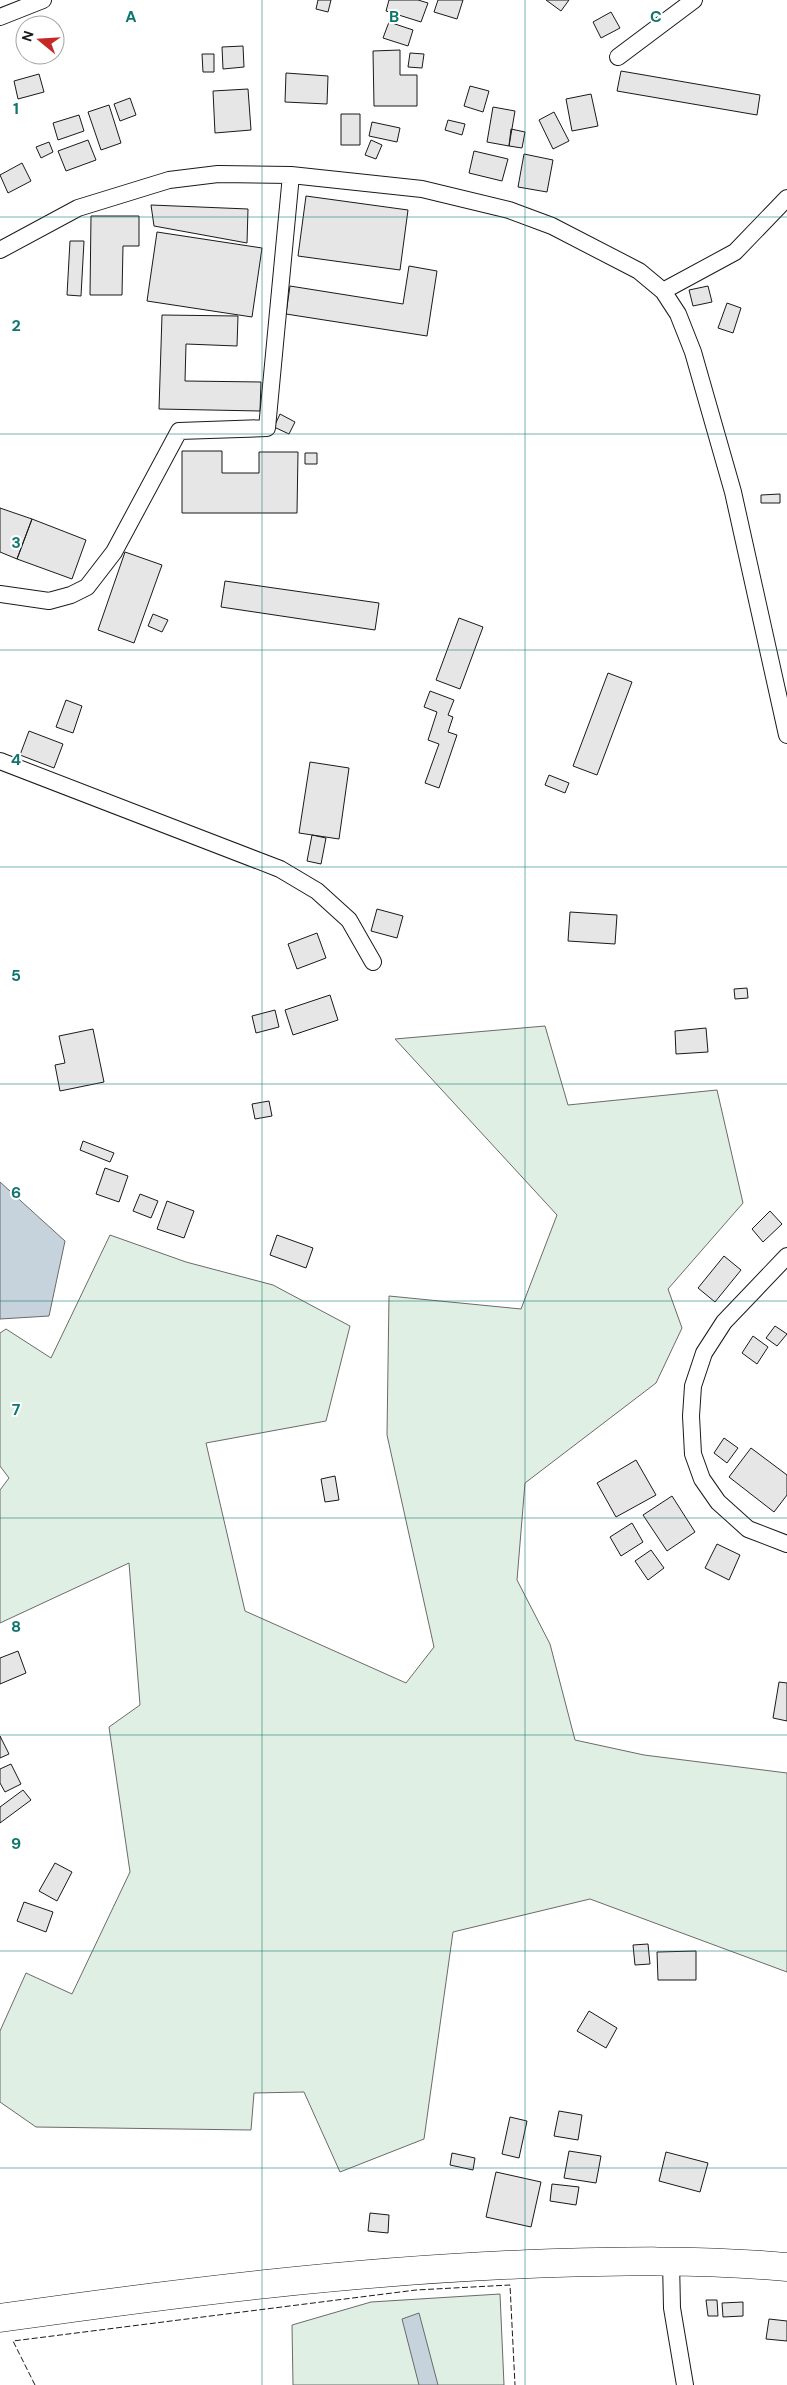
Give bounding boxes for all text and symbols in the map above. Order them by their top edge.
text: A [125,6,137,27]
text: B [389,6,399,27]
text: C [650,6,662,27]
north arrow [15,15,65,65]
text: N [17,28,38,44]
text: 1 [13,98,19,119]
text: 2 [11,315,21,336]
text: 3 [11,532,21,553]
text: 4 [11,749,21,770]
text: 5 [11,965,21,986]
text: 6 [11,1182,21,1203]
text: 7 [12,1399,21,1420]
text: 8 [11,1616,21,1637]
text: 9 [11,1833,21,1854]

